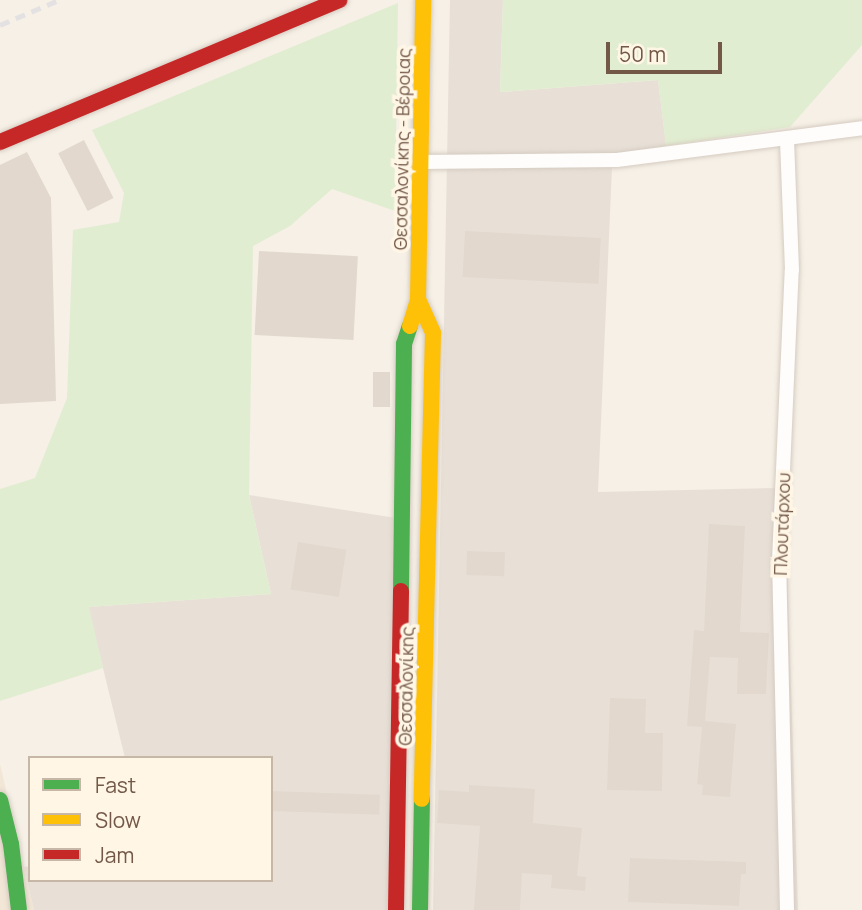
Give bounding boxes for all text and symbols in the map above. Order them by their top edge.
scale bar [610,28,726,72]
text: 50 m [619,40,666,68]
street label: Θεσσαλονίκης - Βέροιας [389,48,415,250]
street label: Πλουτάρχου [769,472,795,576]
street label: Θεσσαλονίκης [394,626,418,746]
legend [28,756,273,882]
text: Fast [95,771,136,799]
text: Slow [95,806,141,834]
text: Jam [95,841,134,869]

